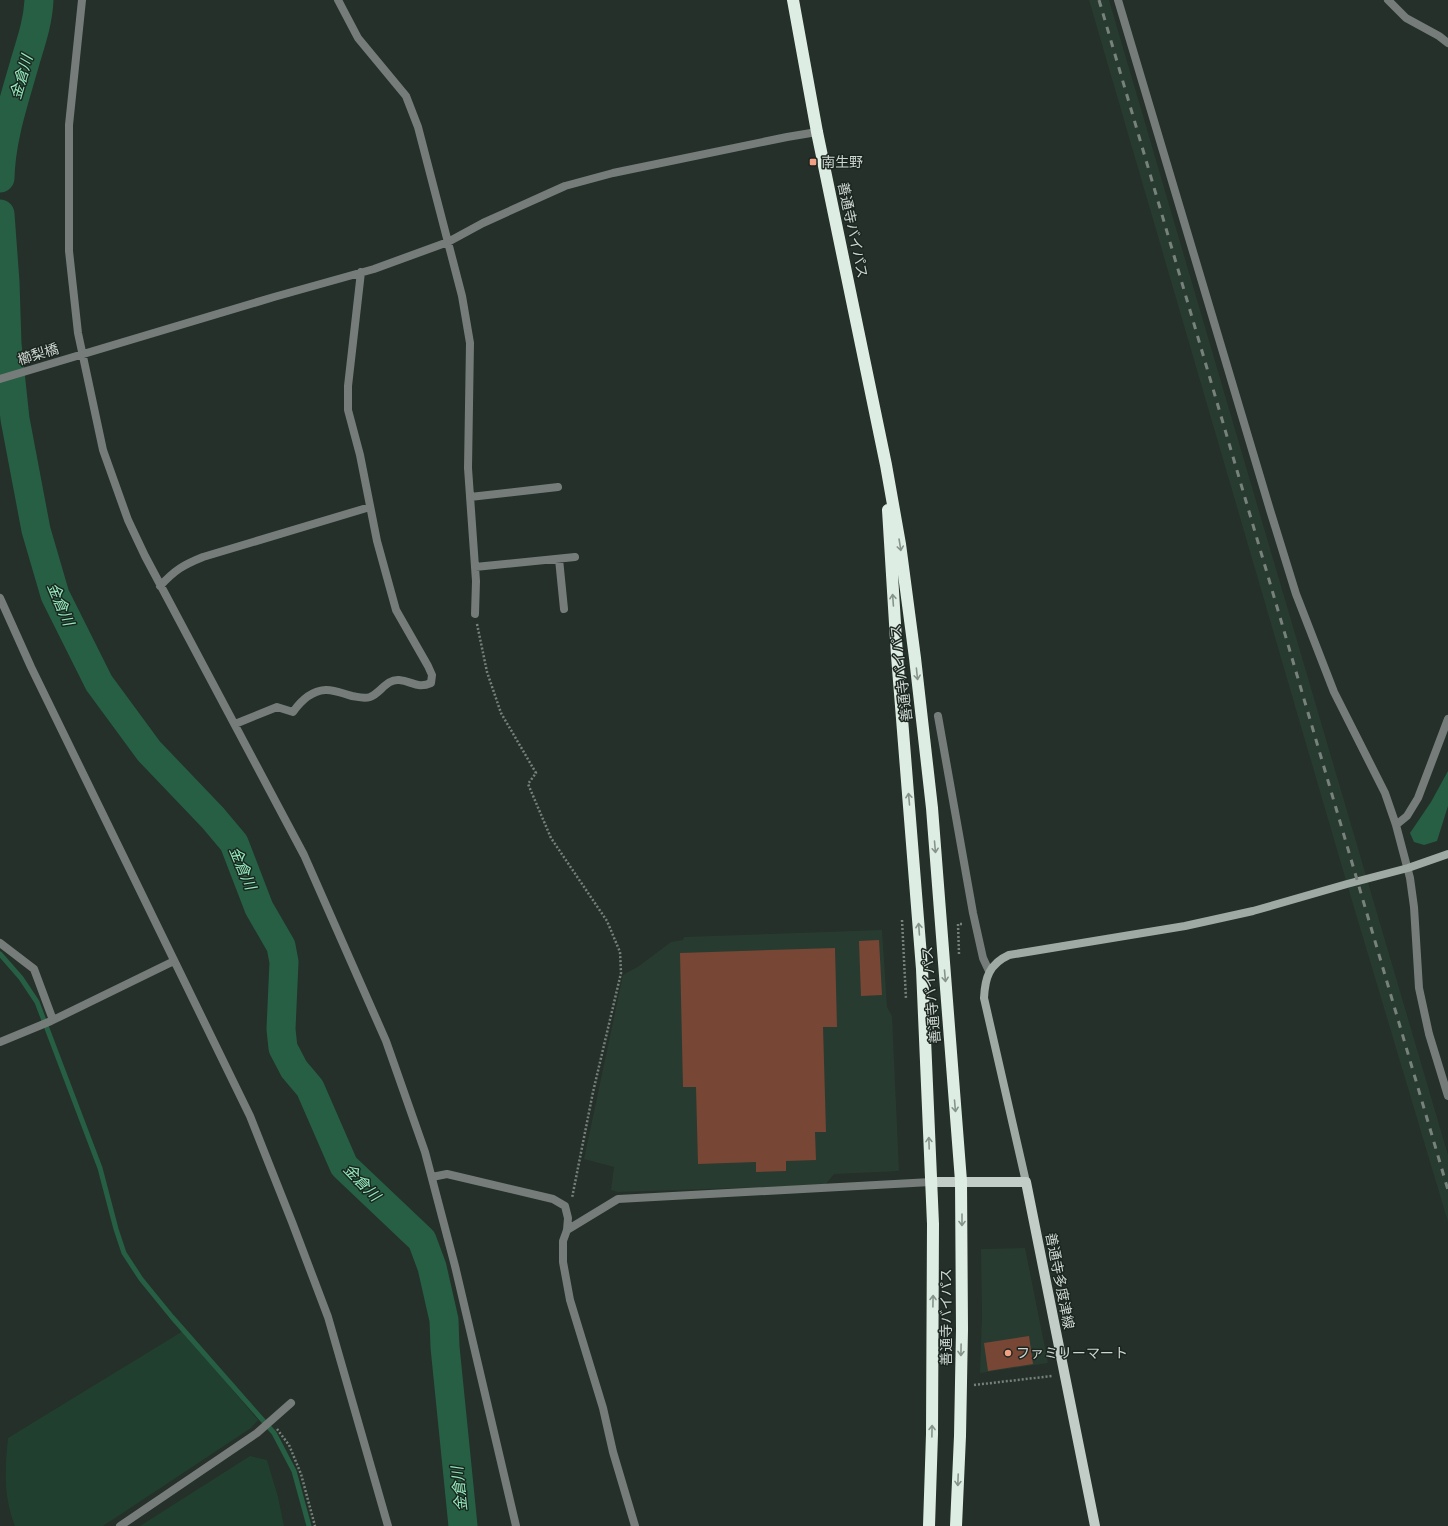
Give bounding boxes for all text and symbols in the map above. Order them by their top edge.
water label: 金倉川 [6,51,37,101]
place label: 南生野 [821,153,863,171]
marker: 南生野 [808,157,818,167]
street label: 善通寺バイパス [834,180,872,280]
street label: 櫛梨橋 [15,339,61,369]
one-way arrow [896,538,904,551]
water label: 金倉川 [43,580,79,630]
one-way arrow [890,594,897,607]
street label: 善通寺バイパス [886,623,916,723]
one-way arrow [913,667,921,680]
one-way arrow [906,793,913,806]
one-way arrow [931,840,938,853]
water label: 金倉川 [225,844,261,894]
one-way arrow [916,923,923,936]
street label: 善通寺バイパス [918,946,944,1044]
one-way arrow [941,969,949,982]
one-way arrow [952,1099,959,1112]
one-way arrow [926,1137,933,1150]
water label: 金倉川 [340,1159,386,1206]
one-way arrow [958,1213,966,1226]
street label: 善通寺多度津線 [1042,1231,1078,1331]
street label: 善通寺バイパス [937,1268,955,1366]
one-way arrow [929,1295,937,1308]
one-way arrow [957,1343,965,1356]
place label: ファミリーマート [1016,1344,1128,1362]
marker: ファミリーマート [1003,1348,1013,1358]
one-way arrow [928,1425,936,1438]
water label: 金倉川 [447,1464,471,1512]
one-way arrow [954,1473,962,1486]

